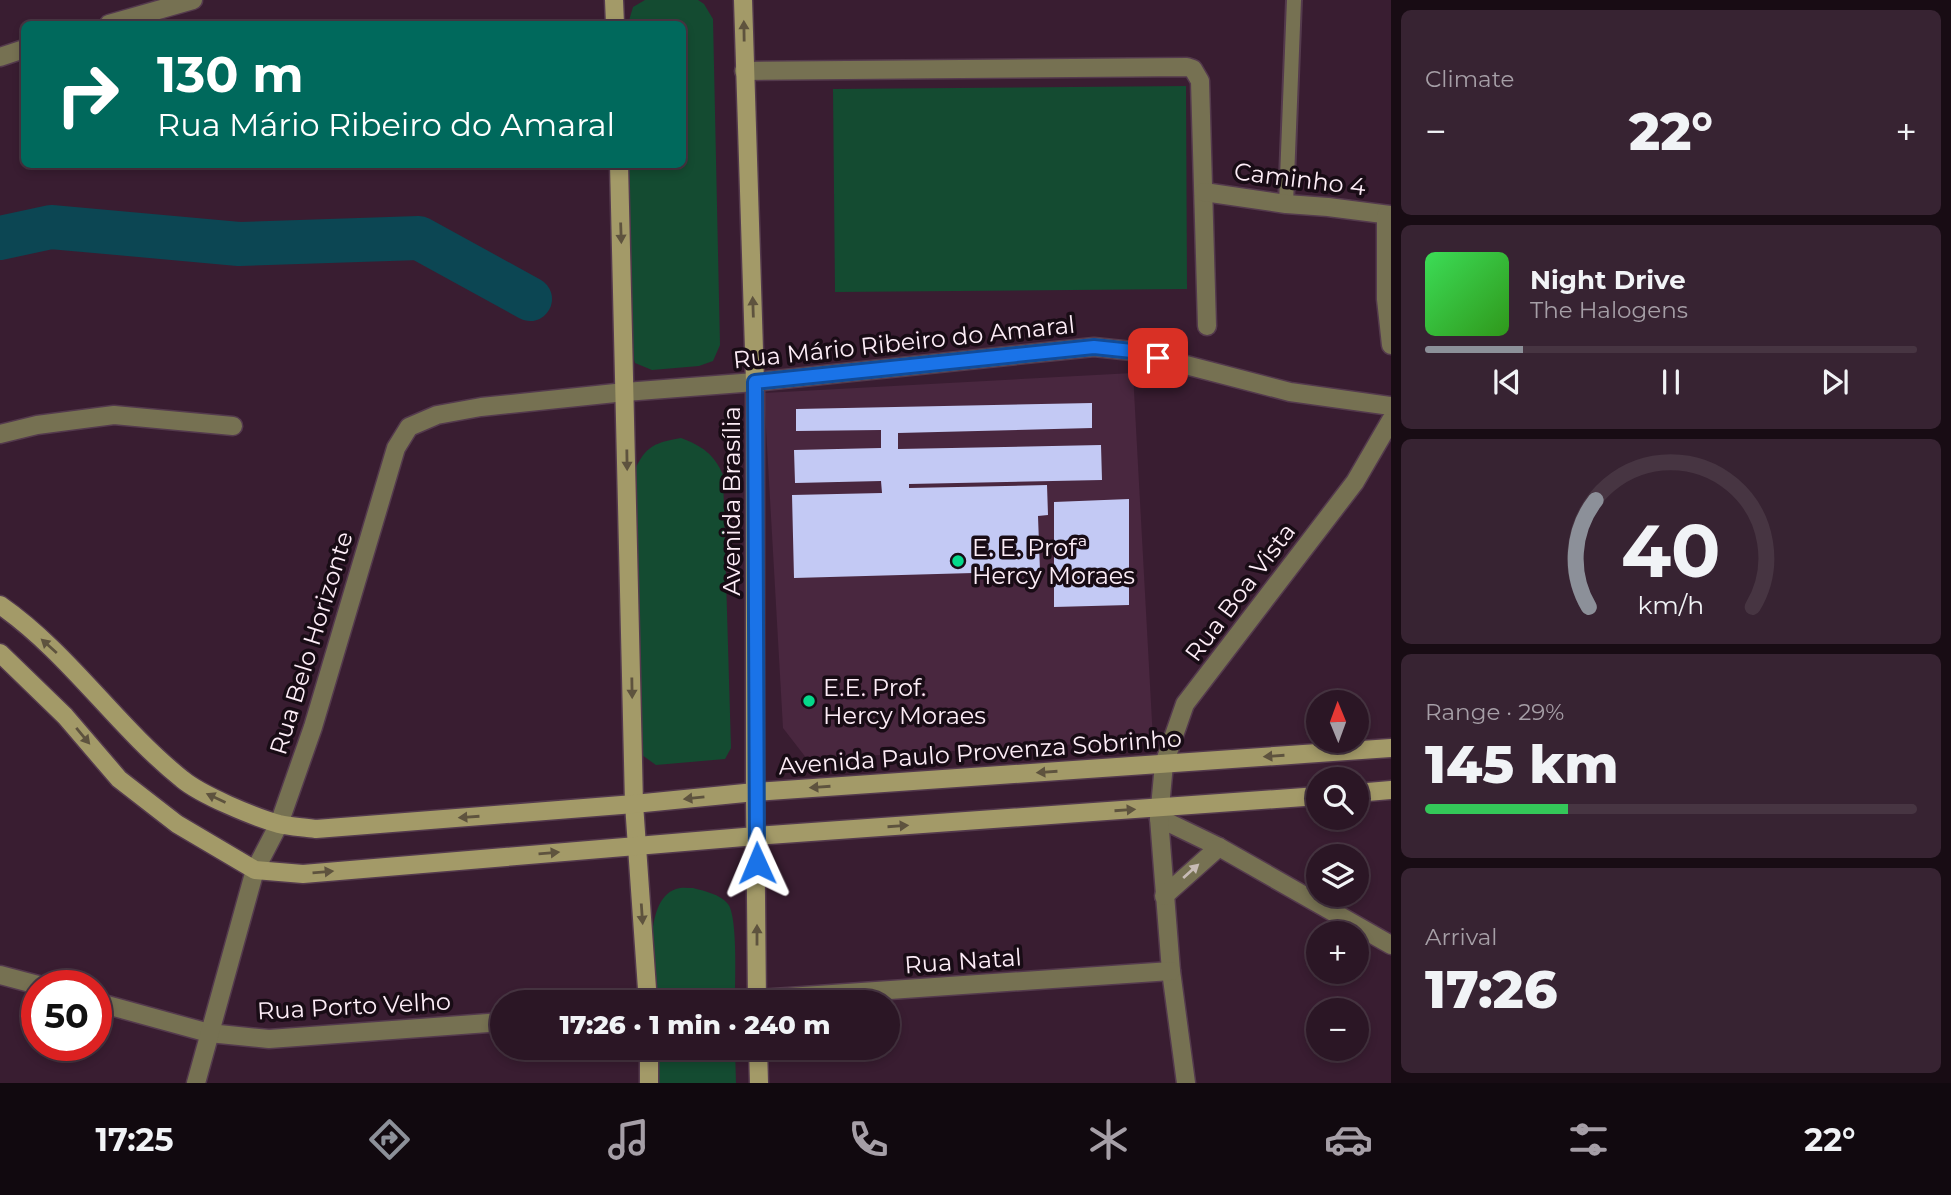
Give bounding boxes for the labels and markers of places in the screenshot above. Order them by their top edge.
pin [1128,328,1188,388]
place label: E. E. Profª Hercy Moraes [972,533,1135,590]
marker: E. E. Profª Hercy Moraes [950,553,966,569]
place label: E.E. Prof. Hercy Moraes [823,673,986,730]
marker: E.E. Prof. Hercy Moraes [801,693,817,709]

